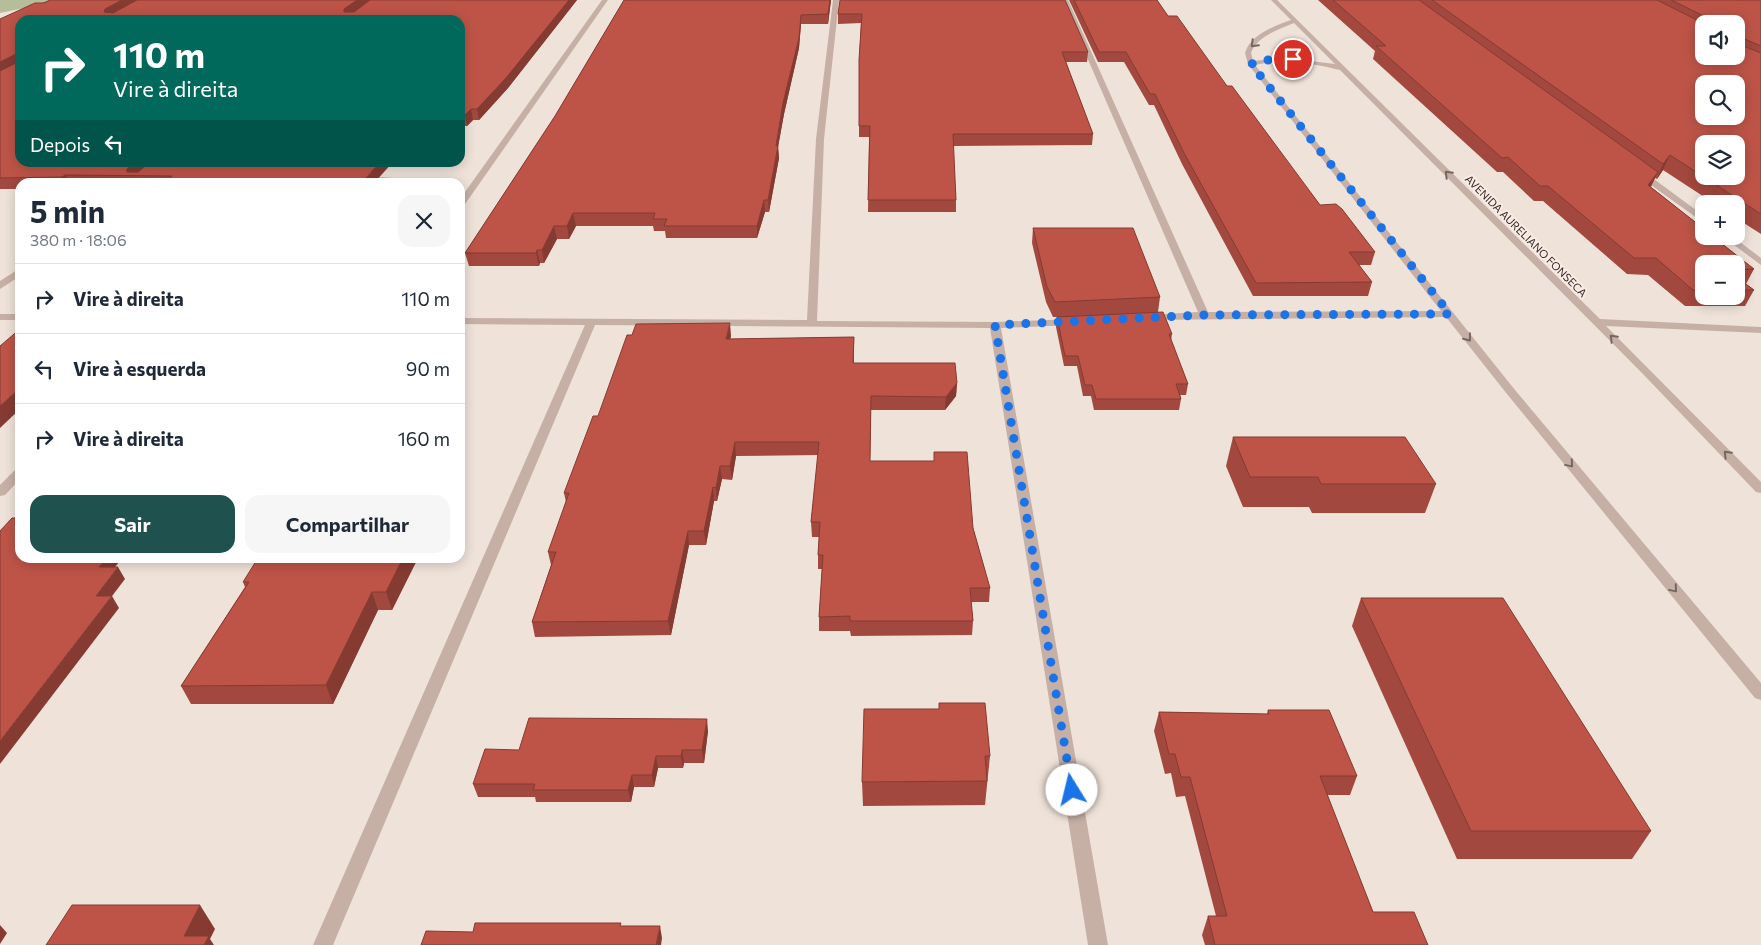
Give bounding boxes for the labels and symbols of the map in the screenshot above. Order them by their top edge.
one-way arrow [1251,38,1260,47]
pin [1272,38,1314,80]
one-way arrow [1445,171,1454,180]
street label: AVENIDA AURELIANO FONSECA [1463,172,1590,300]
one-way arrow [1463,332,1472,341]
one-way arrow [1610,335,1619,344]
one-way arrow [1724,451,1733,460]
one-way arrow [1565,458,1573,467]
one-way arrow [1668,583,1677,592]
position arrow [1045,763,1097,815]

